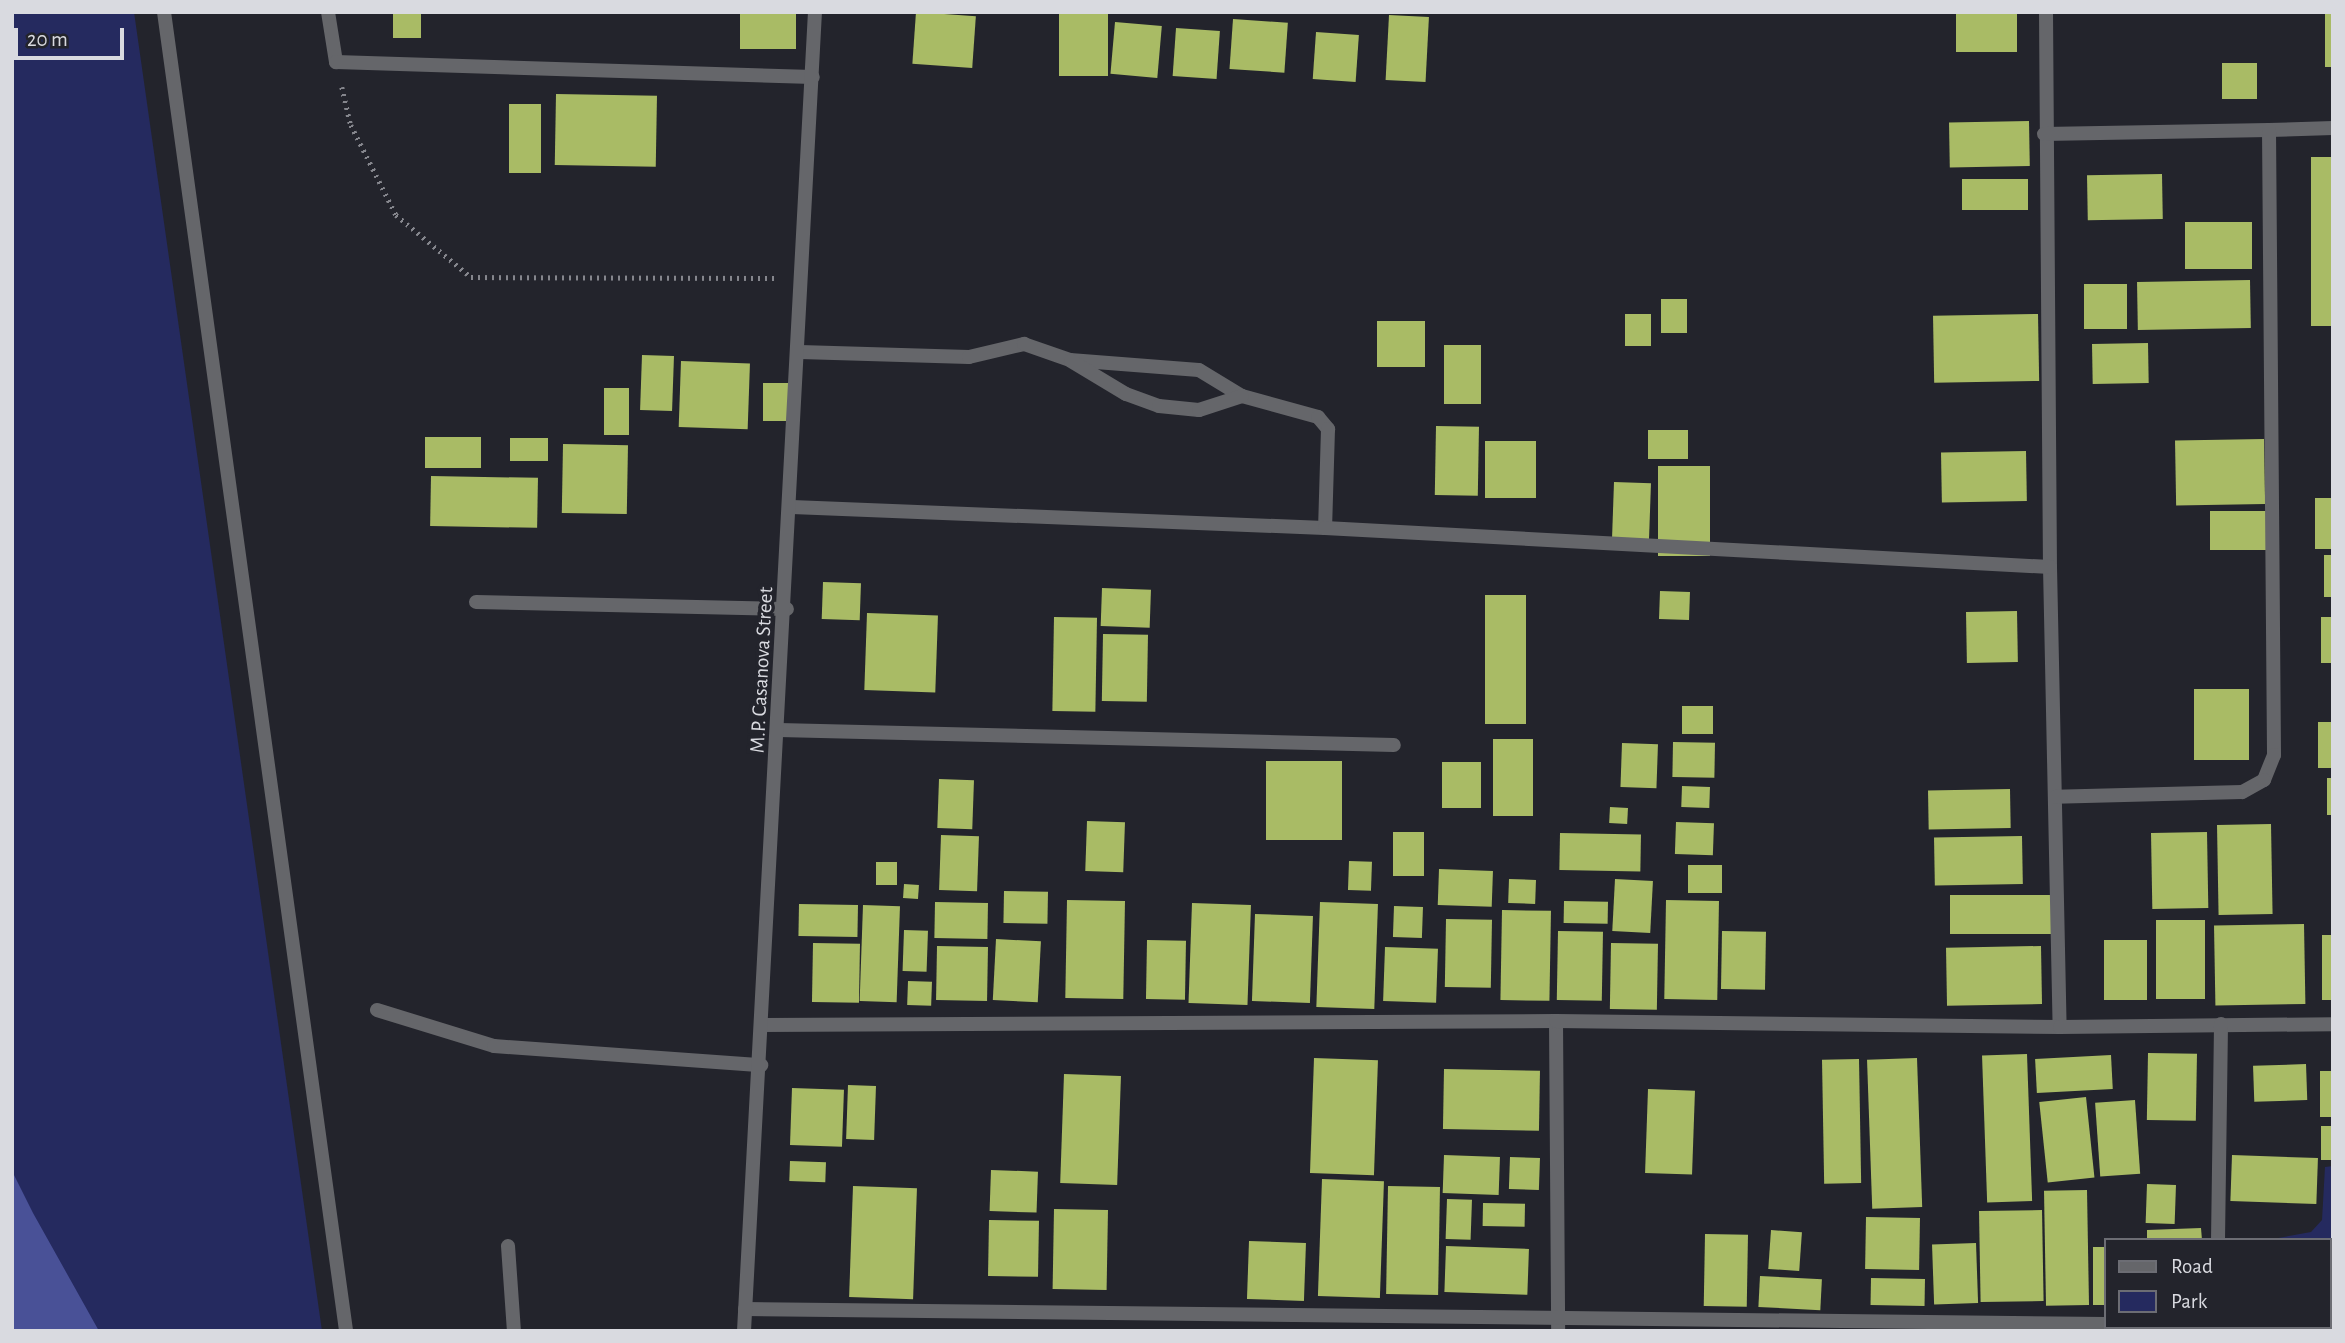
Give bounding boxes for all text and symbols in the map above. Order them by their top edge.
scale bar [18,14,128,58]
text: 20 m [27,29,68,50]
street label: M.P. Casanova Street [745,586,779,754]
legend [2104,1238,2331,1329]
text: Road [2171,1256,2213,1277]
text: Park [2171,1291,2207,1312]

